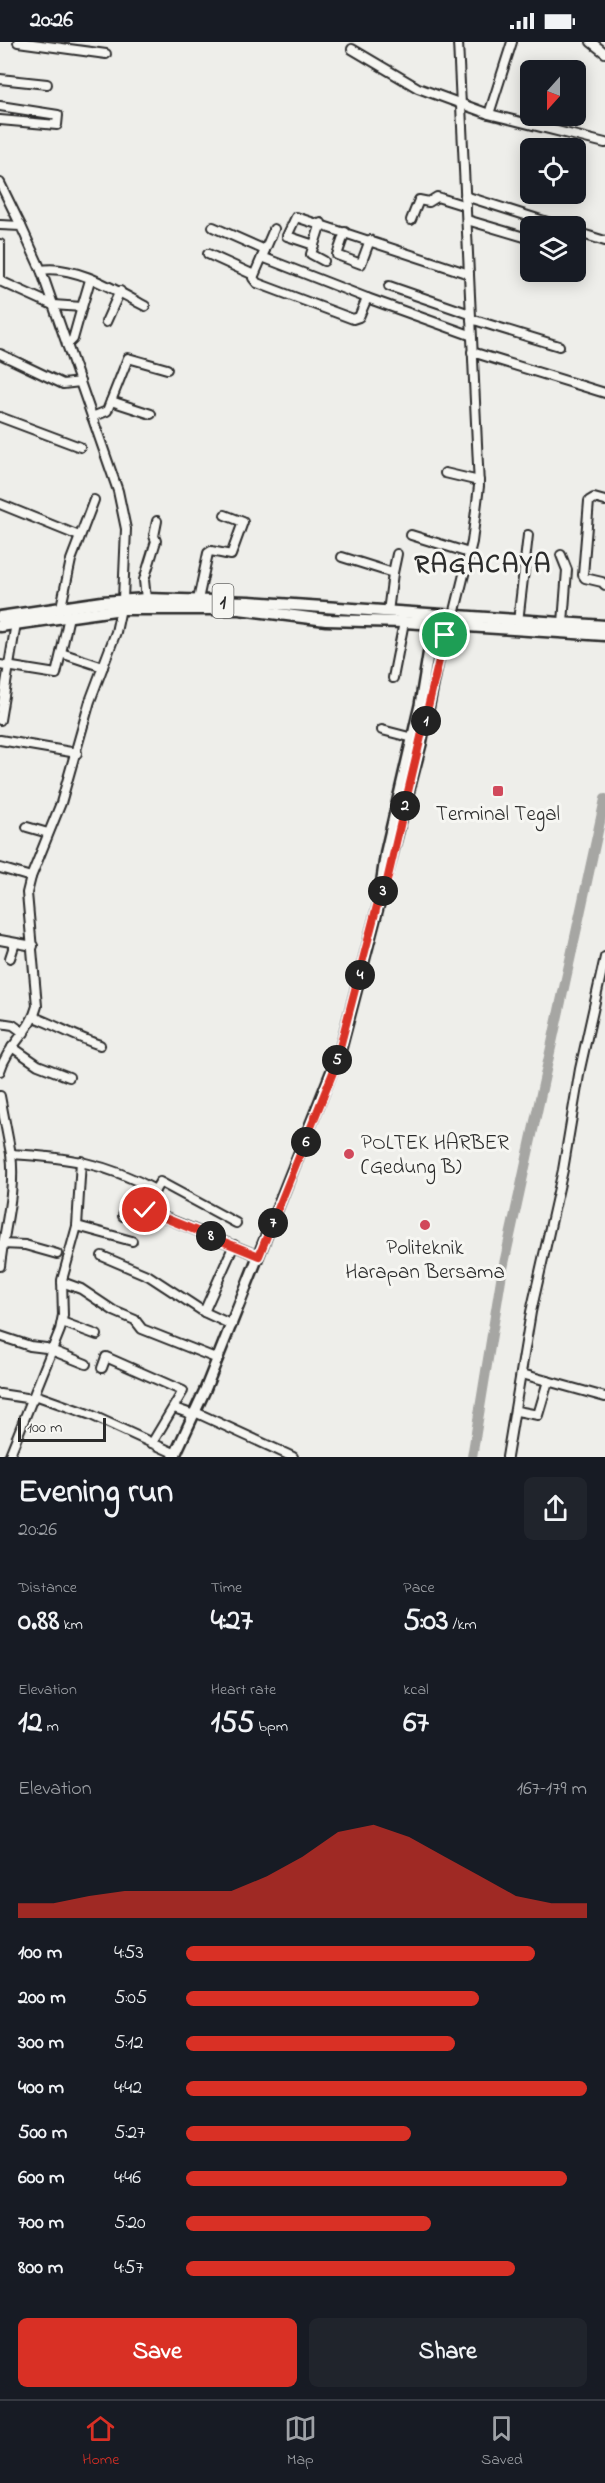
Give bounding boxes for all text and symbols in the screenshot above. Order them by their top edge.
text: 20:26 [30,5,73,37]
north arrow [520,60,586,126]
map controls [520,60,586,282]
button: locate [520,138,586,204]
button: layers [520,216,586,282]
district label: RAGACAYA [414,546,552,585]
road number: 1 [212,584,234,618]
pin [419,609,470,660]
icon: arrive [428,618,461,651]
pin: 1 [411,706,441,736]
text: 1 [423,709,429,733]
marker: Terminal Tegal [491,784,505,798]
pin: 2 [390,791,420,821]
text: 2 [401,794,409,818]
place label: Terminal Tegal [436,800,560,832]
pin: 3 [368,876,398,906]
text: 3 [380,879,386,903]
pin: 4 [345,960,375,990]
text: 4 [357,963,363,987]
pin: 5 [322,1045,352,1075]
text: 5 [332,1048,342,1072]
pin: 6 [291,1127,321,1157]
place label: POLTEK HARBER (Gedung B) [361,1129,509,1185]
text: 6 [302,1130,310,1154]
marker: POLTEK HARBER (Gedung B) [342,1147,356,1161]
pin [119,1184,170,1235]
icon: check [128,1193,161,1226]
pin: 7 [258,1208,288,1238]
text: 7 [270,1211,276,1235]
marker: Politeknik Harapan Bersama [418,1218,432,1232]
pin: 8 [196,1221,226,1251]
text: 8 [208,1224,214,1248]
place label: Politeknik Harapan Bersama [345,1234,505,1288]
scale bar [18,1415,106,1442]
text: 100 m [27,1416,62,1440]
text: Evening run [18,1469,173,1517]
button: share [524,1477,587,1540]
text: 20:26 [18,1516,57,1545]
text: Distance [18,1576,77,1600]
text: Time [211,1576,242,1600]
text: Pace [403,1576,435,1600]
text: 0.88 [18,1600,60,1644]
text: 4:27 [211,1600,253,1644]
text: 5:03 [403,1600,448,1644]
text: km [60,1613,83,1637]
text: /km [448,1613,477,1637]
text: Elevation [18,1678,77,1702]
text: Heart rate [211,1678,276,1702]
text: kcal [403,1678,429,1702]
text: 12 [18,1702,42,1746]
text: 155 [211,1702,255,1746]
text: 67 [403,1702,429,1746]
text: m [42,1715,59,1739]
text: bpm [255,1715,288,1739]
text: Elevation [18,1775,92,1804]
text: 167–179 m [517,1775,587,1804]
text: 100 m [18,1939,62,1968]
text: 4:53 [114,1939,144,1968]
text: 200 m [18,1984,66,2013]
text: 5:05 [114,1984,147,2013]
text: 300 m [18,2029,64,2058]
text: 5:12 [114,2029,143,2058]
text: 400 m [18,2074,64,2103]
text: 4:42 [114,2074,142,2103]
text: 500 m [18,2119,67,2148]
text: 5:27 [114,2119,145,2148]
text: 600 m [18,2164,65,2193]
text: 4:46 [114,2164,141,2193]
text: 700 m [18,2209,64,2238]
text: 5:20 [114,2209,146,2238]
text: 800 m [18,2254,63,2283]
text: 4:57 [114,2254,144,2283]
button: Save [18,2318,297,2387]
button: Share [309,2318,587,2387]
tab: Home [82,2412,119,2472]
tab: Map [284,2412,317,2472]
tab: Saved [481,2412,523,2472]

